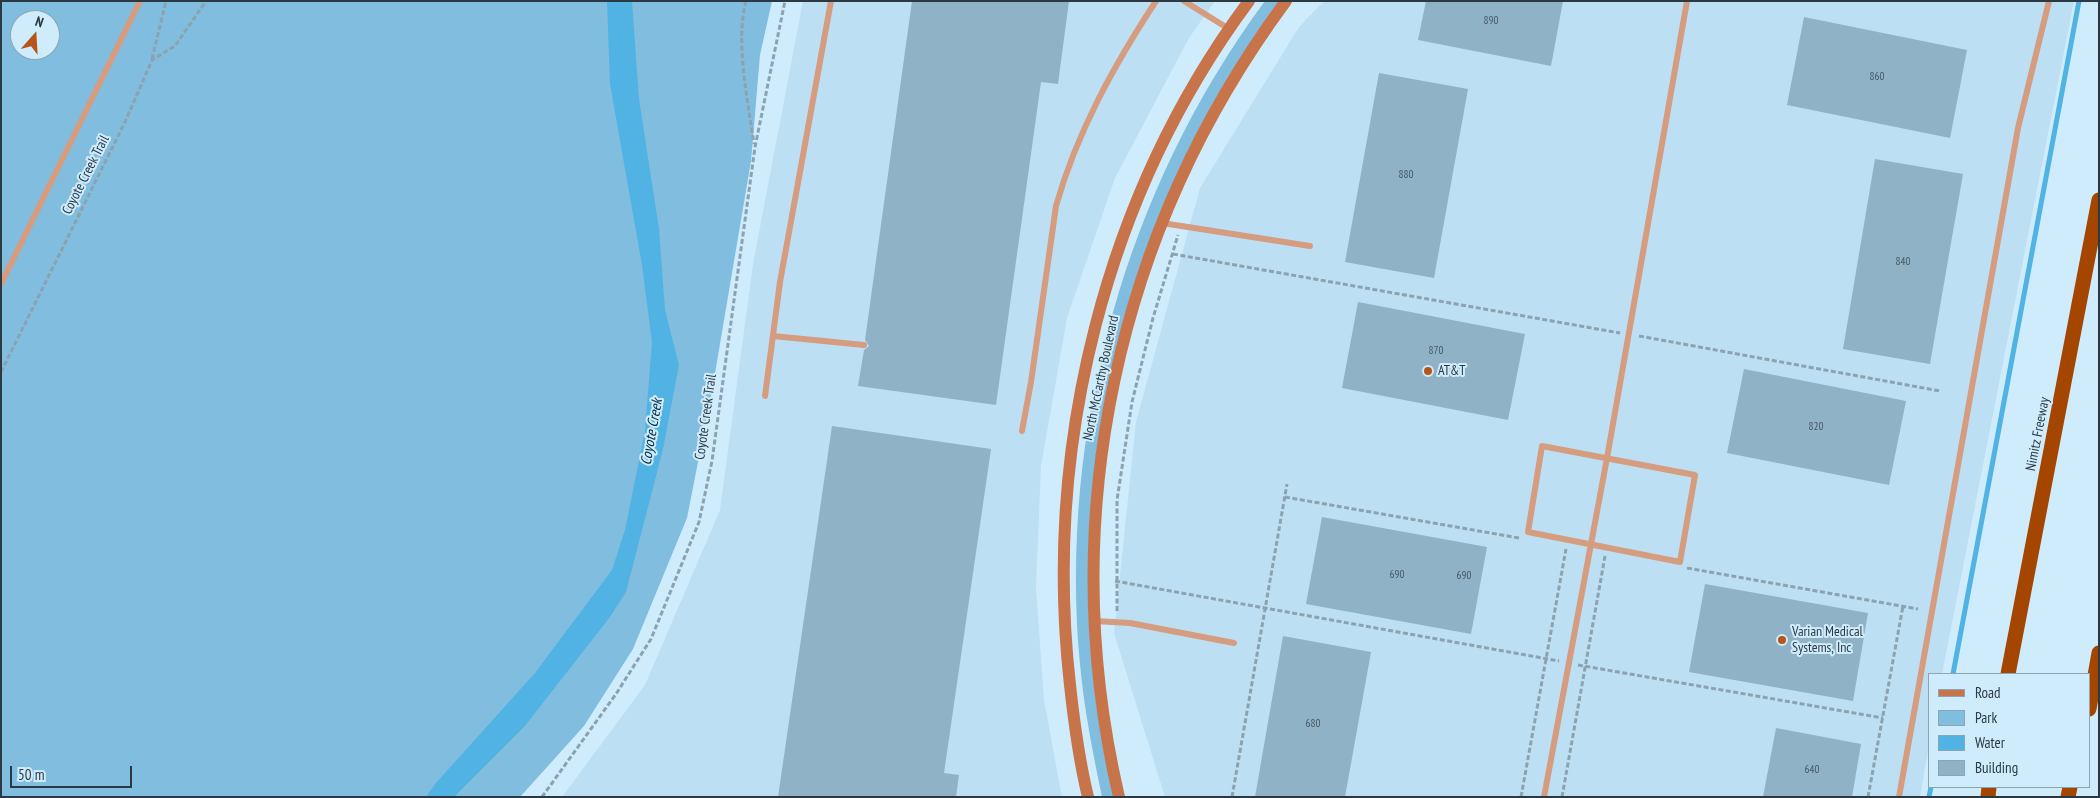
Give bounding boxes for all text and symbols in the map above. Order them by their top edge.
north arrow [10,10,60,60]
text: N [33,12,46,32]
house number: 890 [1484,14,1498,28]
house number: 860 [1870,70,1884,84]
street label: Coyote Creek Trail [59,133,113,217]
house number: 880 [1399,168,1413,182]
house number: 840 [1896,255,1910,269]
street label: North McCarthy Boulevard [1080,314,1122,442]
house number: 870 [1429,344,1443,358]
place label: AT&T [1438,363,1466,379]
marker: AT&T [1422,365,1434,377]
street label: Coyote Creek Trail [692,373,720,461]
street label: Nimitz Freeway [2023,396,2053,472]
water label: Coyote Creek [637,397,667,467]
house number: 820 [1809,420,1823,434]
house number: 690 [1390,568,1404,582]
house number: 690 [1457,569,1471,583]
place label: Varian Medical Systems, Inc [1792,624,1863,656]
marker: Varian Medical Systems, Inc [1776,634,1788,646]
legend [1928,673,2090,788]
text: Road [1975,683,2001,702]
text: Park [1975,708,1997,727]
house number: 680 [1306,717,1320,731]
text: Water [1975,733,2005,752]
scale bar [12,756,135,788]
text: Building [1975,758,2018,777]
house number: 640 [1805,763,1819,777]
text: 50 m [18,765,44,784]

